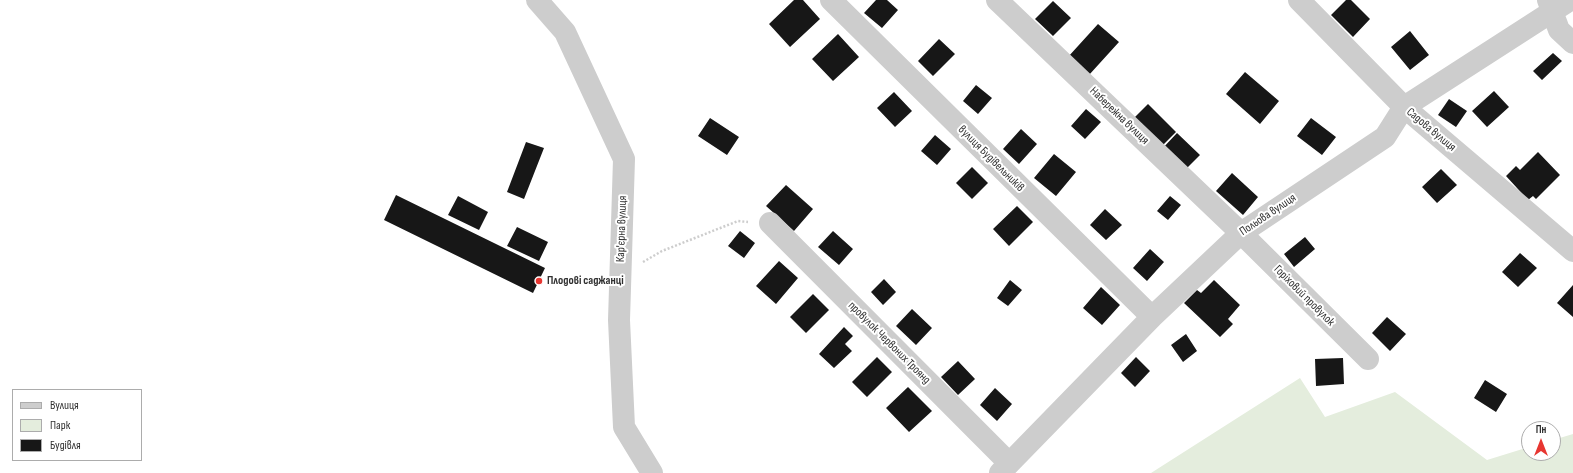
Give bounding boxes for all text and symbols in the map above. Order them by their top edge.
street label: Набережна вулиця [1086,84,1152,148]
street label: Садова вулиця [1403,105,1459,155]
street label: вулиця Будівельників [955,123,1027,195]
street label: Польова вулиця [1237,191,1299,239]
street label: Кар'єрна вулиця [614,195,630,263]
street label: Горіховий провулок [1271,263,1337,329]
place label: Плодові саджанці [547,274,624,288]
marker: Плодові саджанці [534,276,544,286]
street label: провулок Червоних Троянд [845,299,933,387]
legend [12,389,142,461]
text: Вулиця [50,398,79,413]
text: Парк [50,418,70,433]
north arrow [1521,421,1561,461]
text: Пн [1536,423,1546,436]
text: Будівля [50,438,81,453]

